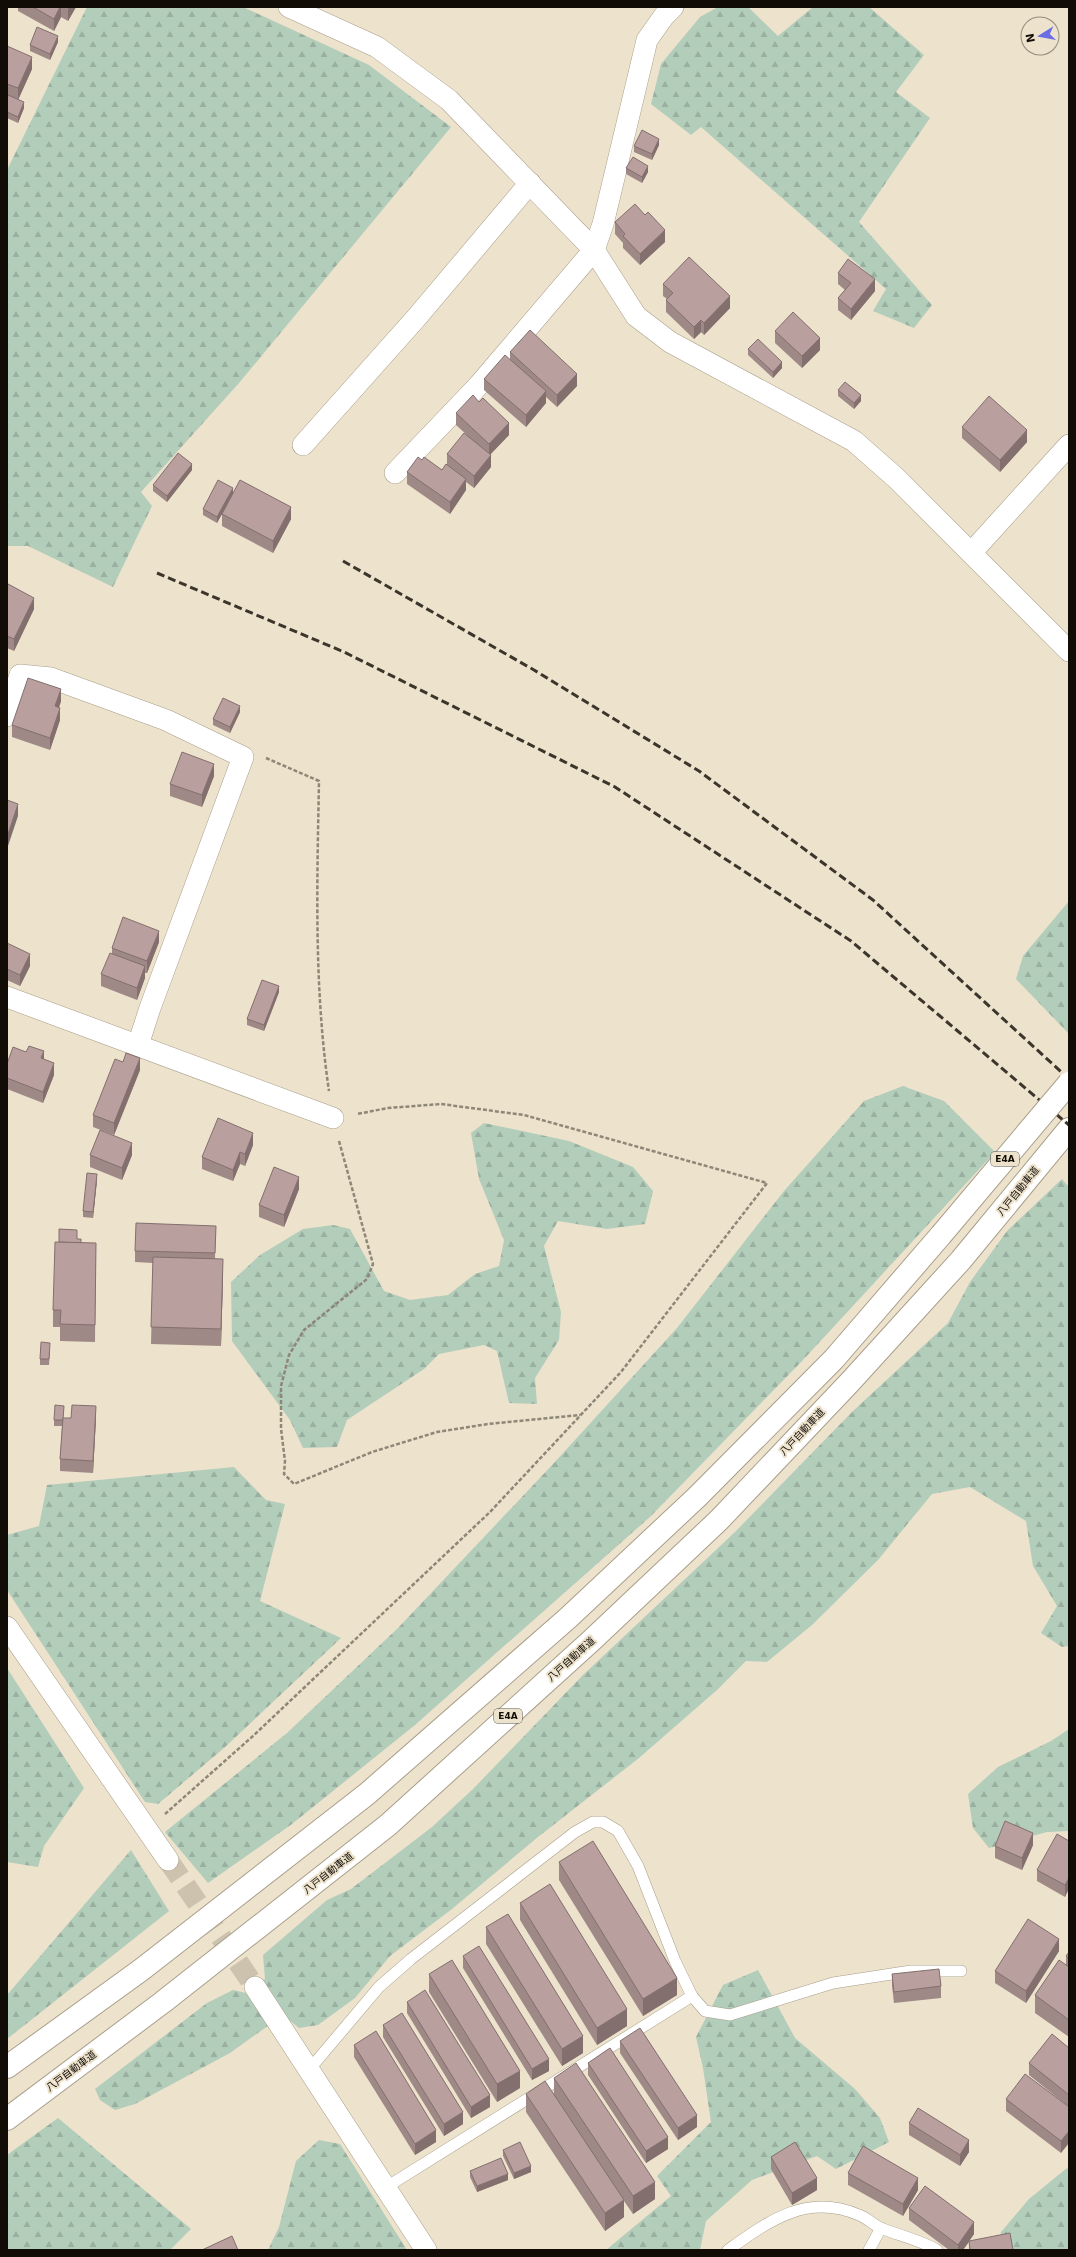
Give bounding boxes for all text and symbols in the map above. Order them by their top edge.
north arrow [1020,16,1060,56]
text: N [1023,32,1038,44]
road number: E4A [991,1152,1019,1166]
street label: 八戸自動車道 [995,1164,1041,1218]
street label: 八戸自動車道 [778,1406,826,1458]
street label: 八戸自動車道 [545,1635,597,1683]
road number: E4A [494,1709,522,1723]
street label: 八戸自動車道 [301,1850,355,1896]
street label: 八戸自動車道 [44,2049,98,2093]

